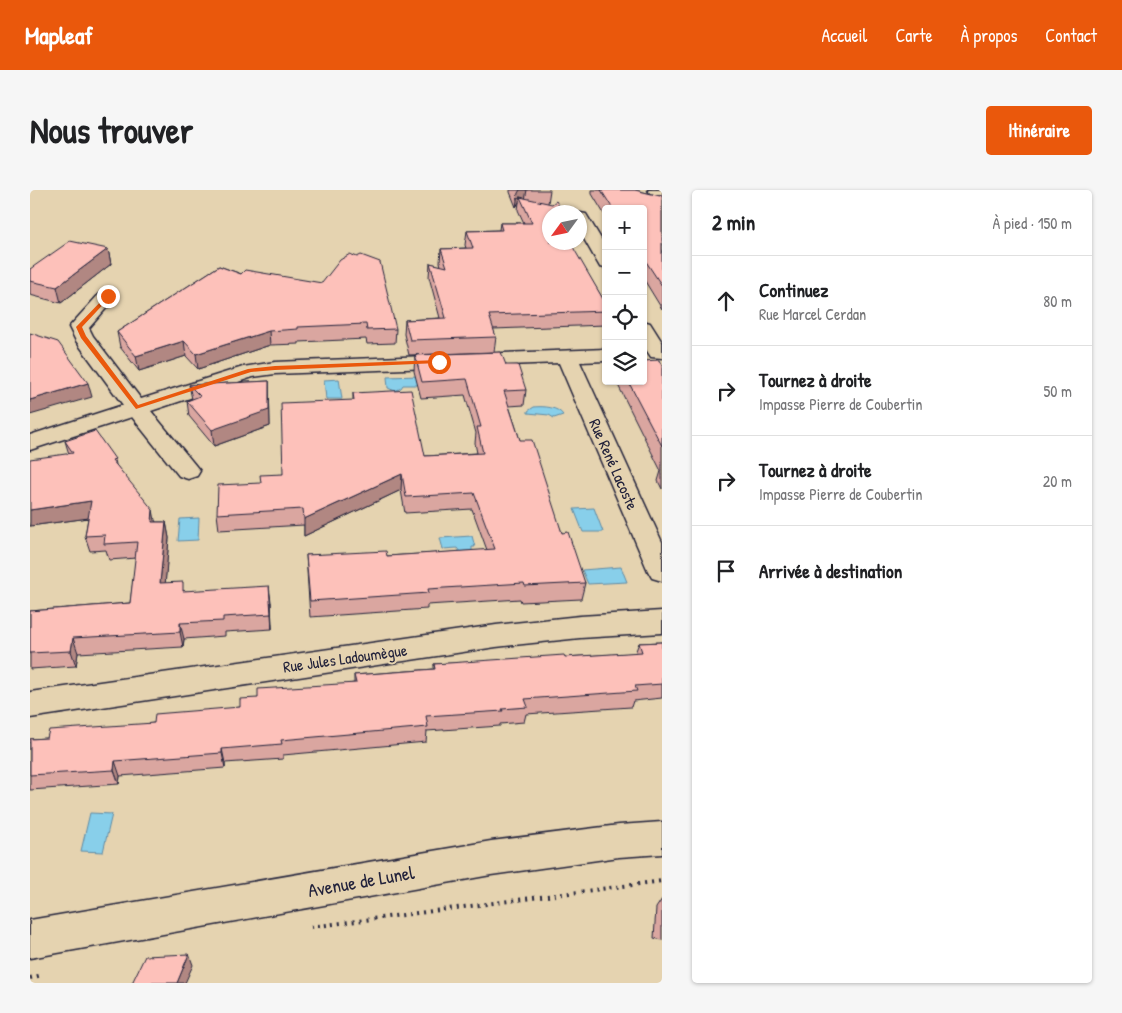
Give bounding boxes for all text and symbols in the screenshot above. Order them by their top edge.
text: Mapleaf [25,19,93,51]
text: Accueil [821,23,867,48]
text: Carte [895,23,933,48]
text: À propos [961,23,1017,48]
text: Contact [1045,23,1097,48]
button: Itinéraire [986,106,1092,155]
text: Nous trouver [30,107,193,154]
north arrow [542,205,587,250]
map controls [602,205,647,385]
button: + [602,205,647,250]
text: 2 min [712,208,755,237]
text: À pied · 150 m [993,212,1072,234]
button: − [602,250,647,295]
text: Continuez [759,277,828,303]
route end [97,285,120,308]
icon: ahead [712,287,740,315]
text: 80 m [1043,290,1072,312]
button: locate [602,295,647,340]
text: Rue Marcel Cerdan [759,303,866,325]
button: layers [602,340,647,385]
route start [428,351,451,374]
text: Tournez à droite [759,367,872,393]
icon: right [712,377,740,405]
text: 50 m [1044,380,1072,402]
text: Impasse Pierre de Coubertin [759,393,923,415]
street label: Rue René Lacoste [584,415,644,514]
text: Tournez à droite [759,457,872,483]
icon: right [712,467,740,495]
text: 20 m [1043,470,1072,492]
text: Impasse Pierre de Coubertin [759,483,923,505]
icon: arrive [712,557,740,585]
text: Arrivée à destination [759,558,902,584]
street label: Rue Jules Ladoumègue [282,638,409,678]
street label: Avenue de Lunel [306,859,417,903]

